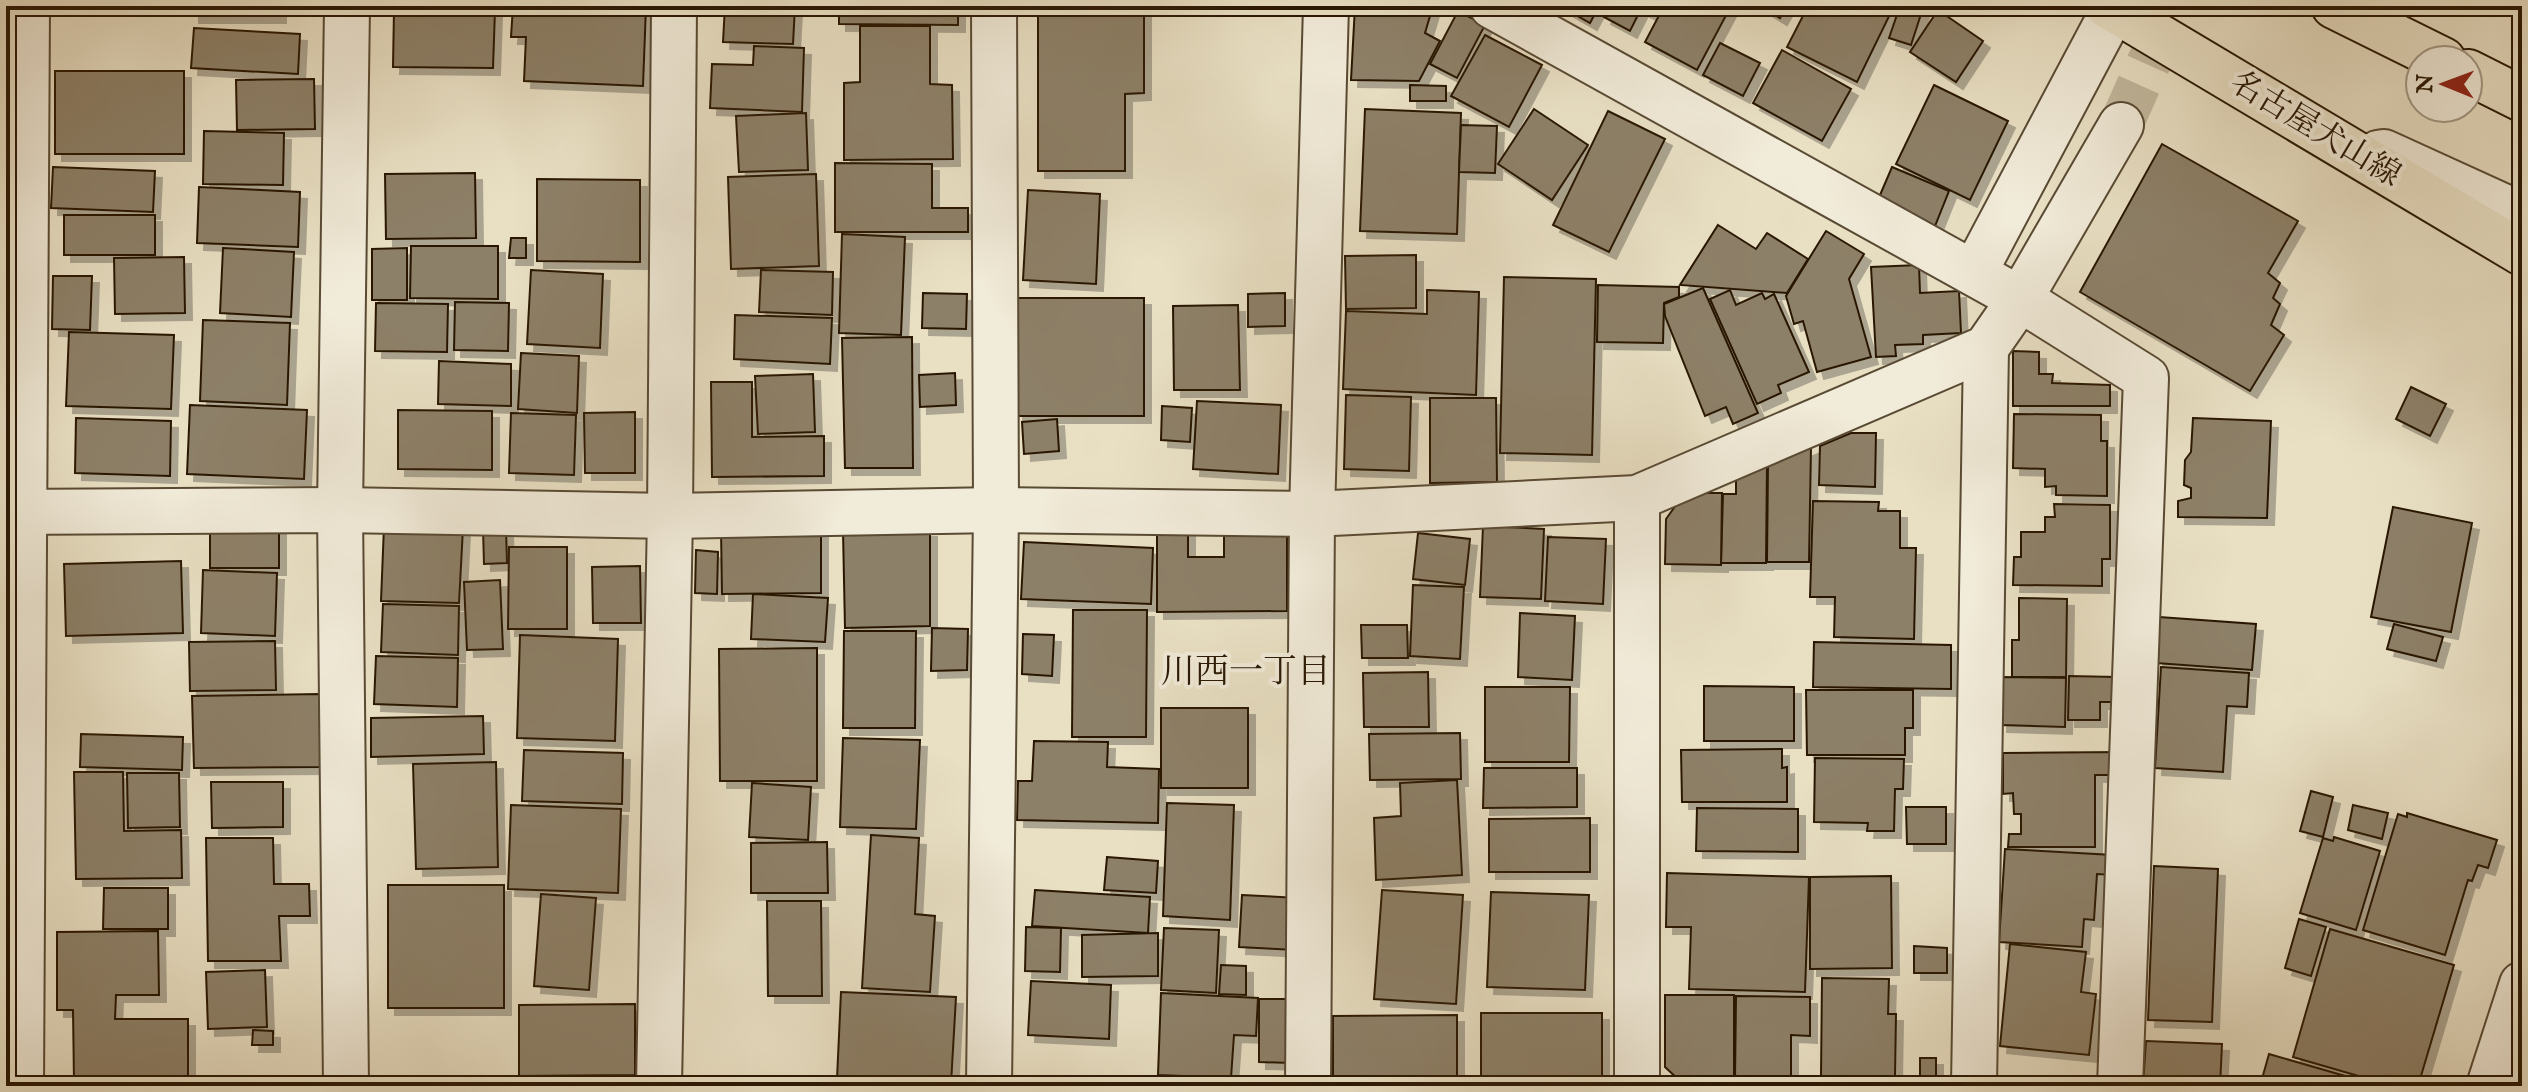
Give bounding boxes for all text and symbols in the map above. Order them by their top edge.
north arrow [2404,44,2484,124]
street label: 名古屋犬山線 [2222,63,2408,197]
text: N [2412,74,2440,94]
district label: 川西一丁目 [1161,651,1331,694]

